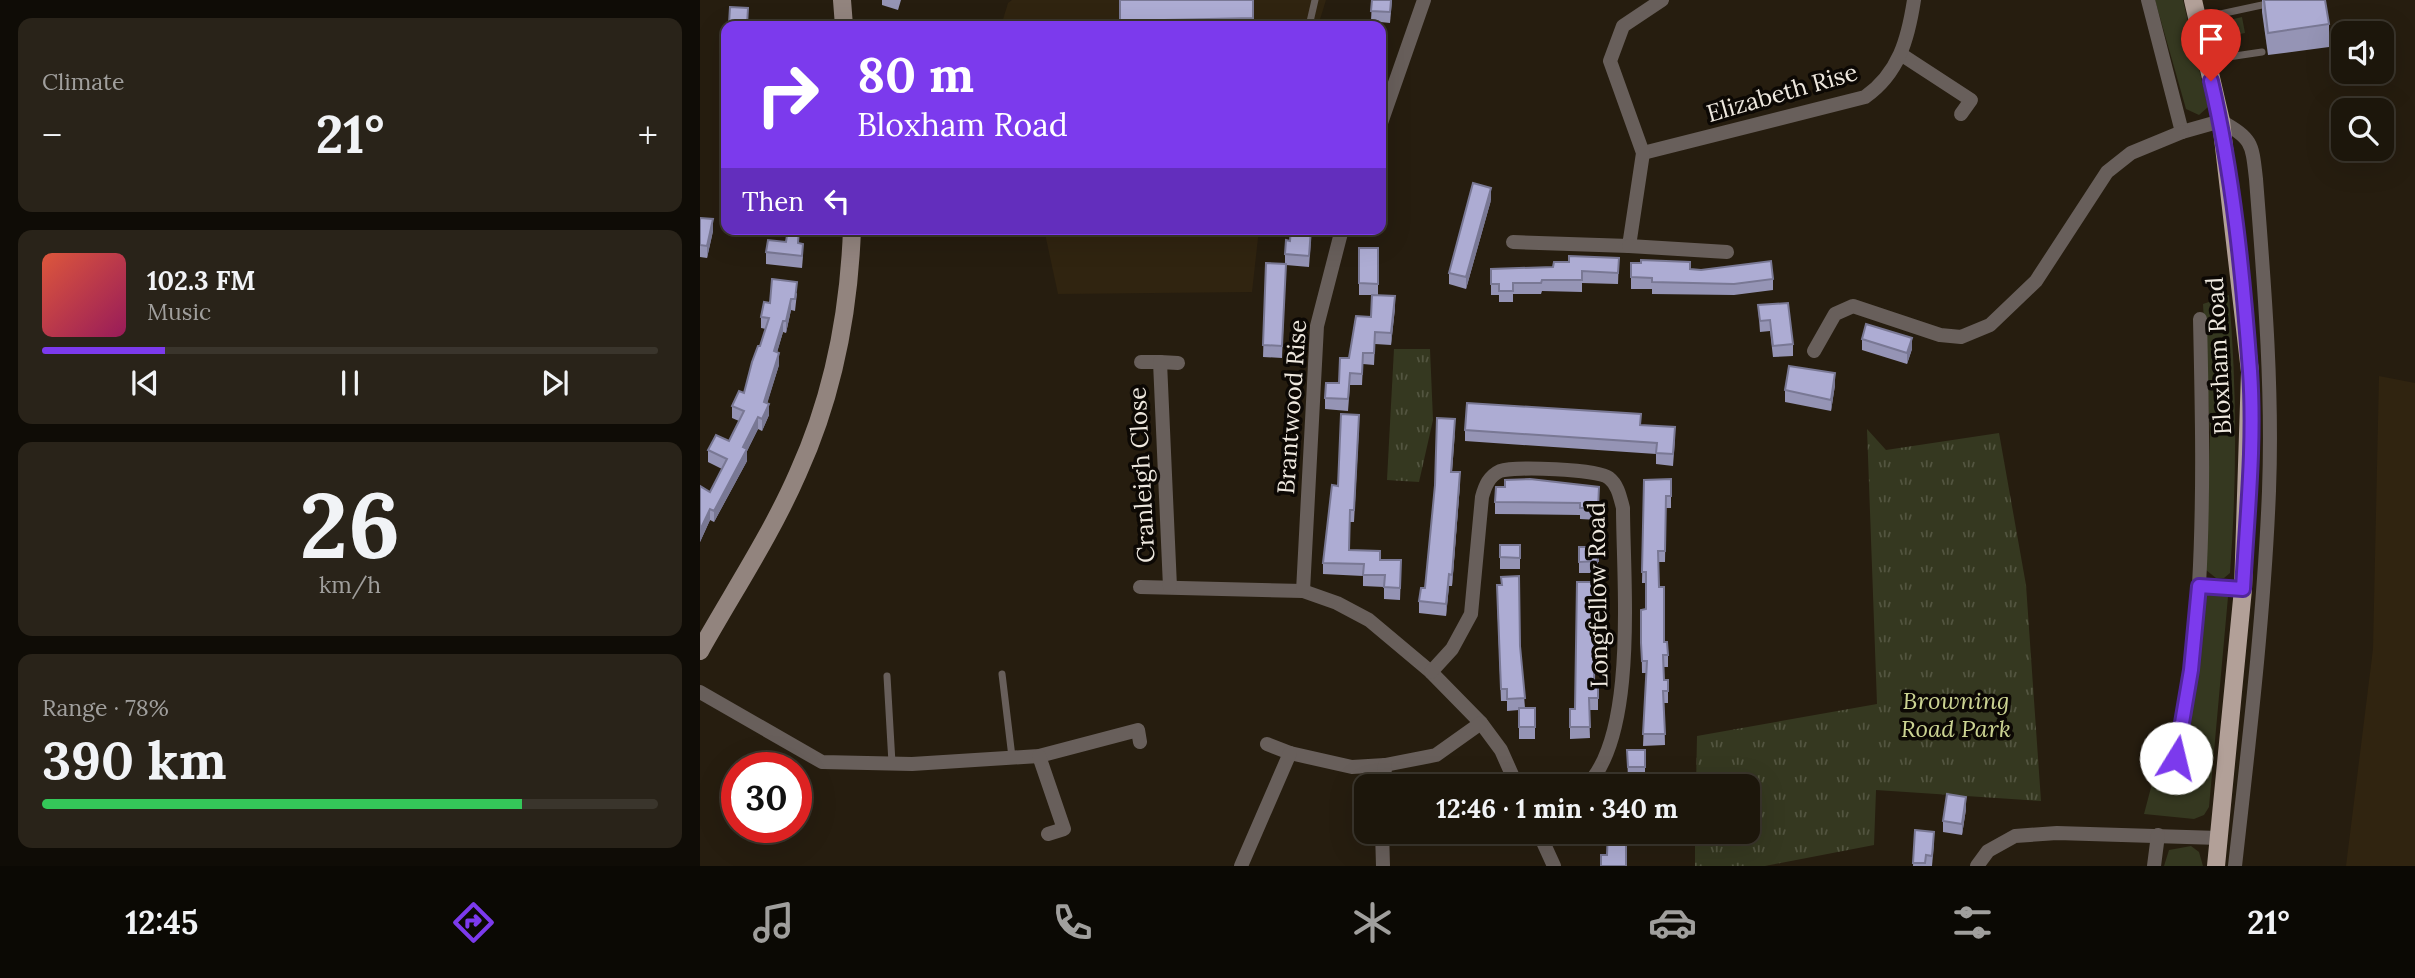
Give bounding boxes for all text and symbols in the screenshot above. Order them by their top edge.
pin [2181,9,2241,81]
icon: arrive [2192,20,2230,58]
map controls [2331,21,2394,161]
button: sound [2331,21,2394,84]
text: 80 m [857,43,974,105]
icon: right [742,49,833,140]
street label: Elizabeth Rise [1703,56,1861,129]
text: Climate [42,67,124,96]
button: search [2331,98,2394,161]
text: 21° [316,101,384,167]
text: Bloxham Road [857,104,1068,145]
text: − [42,111,62,159]
text: + [638,111,658,159]
icon: left [818,182,856,220]
text: Then [742,185,804,218]
text: 102.3 FM [147,264,256,297]
street label: Bloxham Road [2199,276,2238,436]
text: Music [147,297,211,326]
street label: Brantwood Rise [1270,319,1313,495]
icon: previous [126,364,164,402]
icon: pause [331,364,369,402]
icon: next [536,364,574,402]
street label: Cranleigh Close [1121,386,1162,564]
text: 26 [300,466,400,583]
street label: Longfellow Road [1580,502,1615,688]
text: km/h [319,570,381,599]
park label: Browning Road Park [1901,685,2011,744]
text: Range · 78% [42,693,169,722]
position arrow [2139,721,2213,795]
text: 390 km [42,727,227,793]
speed limit sign: 30 [721,752,812,843]
text: 12:46 · 1 min · 340 m [1436,792,1678,825]
icon: directions [449,898,498,947]
icon: music [749,898,798,947]
icon: phone [1048,898,1097,947]
icon: climate [1348,898,1397,947]
icon: car [1648,898,1697,947]
icon: filters [1948,898,1997,947]
text: 12:45 [125,902,198,943]
text: 21° [2247,902,2290,943]

